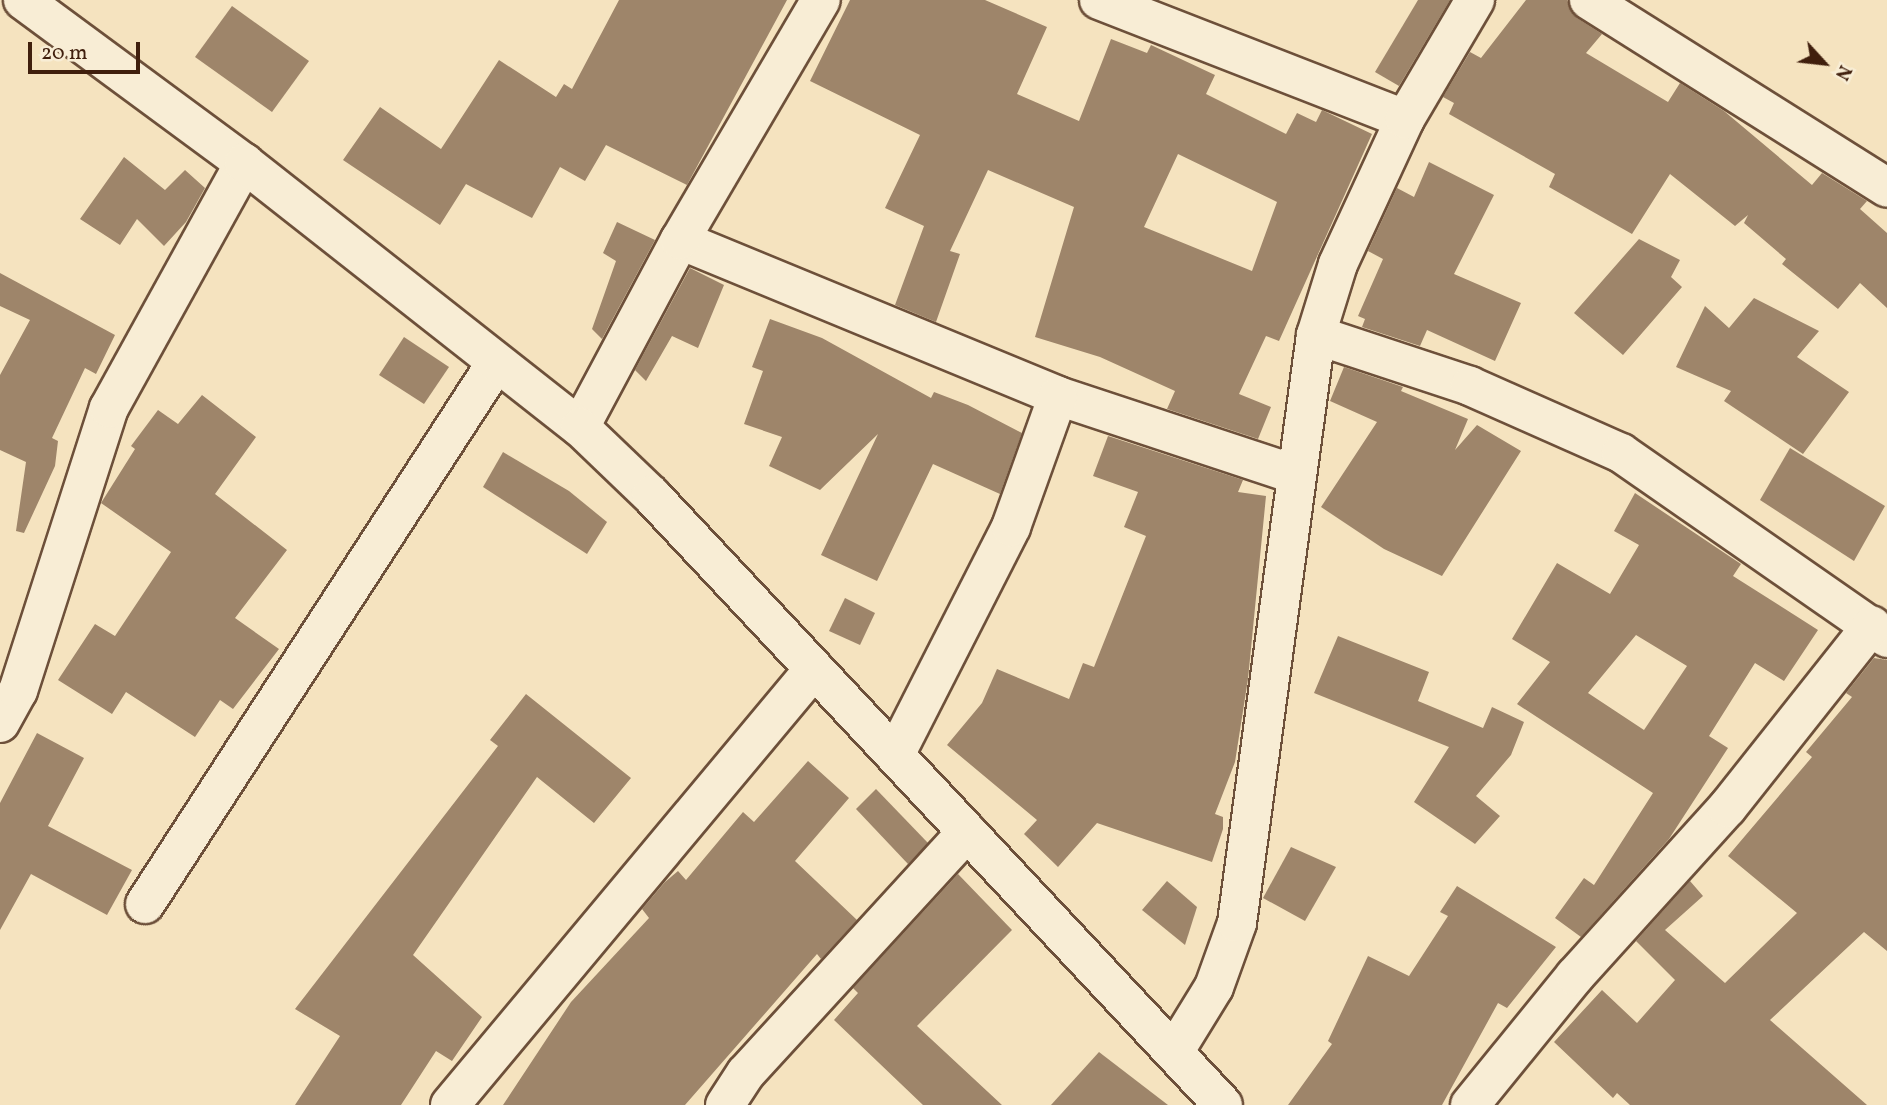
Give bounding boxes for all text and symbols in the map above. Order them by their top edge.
scale bar [32,28,144,72]
north arrow [1789,28,1859,98]
text: 20 m [41,39,87,68]
text: N [1828,60,1857,85]

